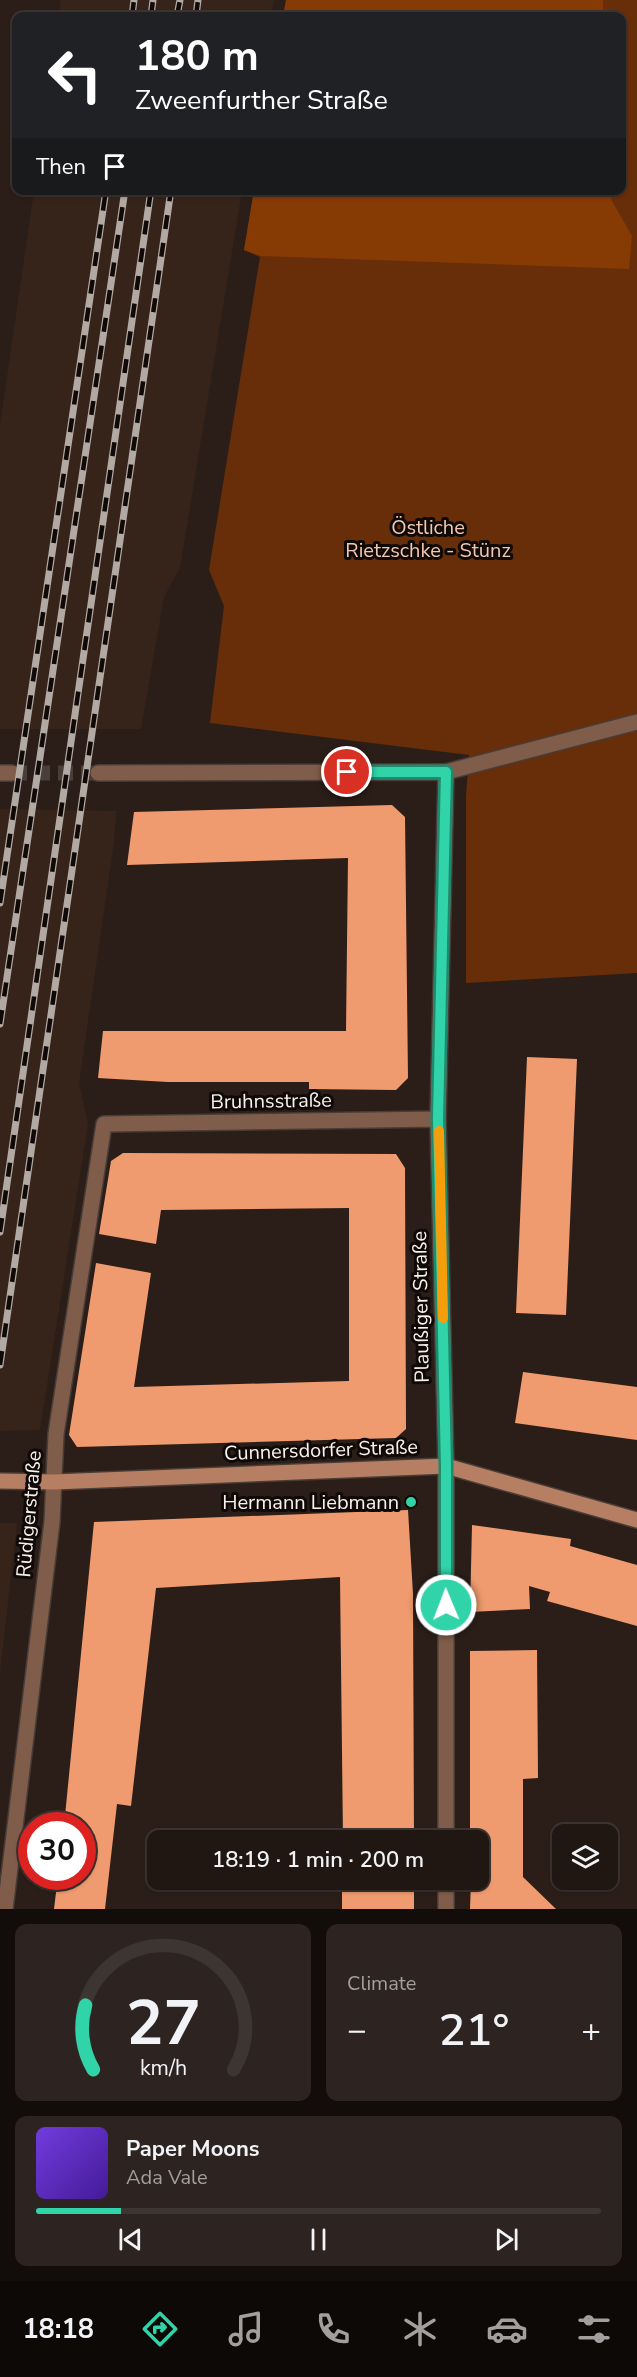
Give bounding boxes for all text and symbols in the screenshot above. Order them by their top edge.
text: 180 m [135,28,259,85]
icon: left [36,36,114,114]
text: Zweenfurther Straße [135,82,388,119]
icon: arrive [98,150,131,183]
text: Then [36,152,86,182]
park label: Östliche Rietzschke - Stünz [345,514,511,564]
pin [321,746,372,797]
icon: arrive [330,755,363,788]
street label: Bruhnsstraße [210,1086,332,1116]
street label: Plaußiger Straße [406,1231,436,1383]
street label: Cunnersdorfer Straße [224,1433,418,1467]
street label: Rüdigerstraße [10,1449,48,1579]
place label: Hermann Liebmann [222,1489,399,1516]
marker: Hermann Liebmann [404,1495,418,1509]
position arrow [414,1573,478,1637]
speed limit sign: 30 [18,1812,96,1890]
map controls [552,1824,618,1890]
button: layers [552,1824,618,1890]
text: 18:19 · 1 min · 200 m [212,1845,424,1875]
text: Climate [347,1970,416,1997]
text: 27 [126,1981,200,2066]
text: 21° [439,2000,509,2061]
text: − [347,2008,367,2053]
text: + [581,2008,601,2053]
text: km/h [139,2053,187,2083]
text: Paper Moons [126,2134,260,2164]
text: Ada Vale [126,2164,208,2191]
icon: previous [114,2223,147,2256]
icon: pause [302,2223,335,2256]
icon: next [490,2223,523,2256]
icon: directions [139,2308,181,2350]
icon: music [225,2308,267,2350]
icon: phone [312,2308,354,2350]
icon: climate [399,2308,441,2350]
icon: car [486,2308,528,2350]
icon: filters [573,2308,615,2350]
text: 18:18 [22,2311,94,2348]

